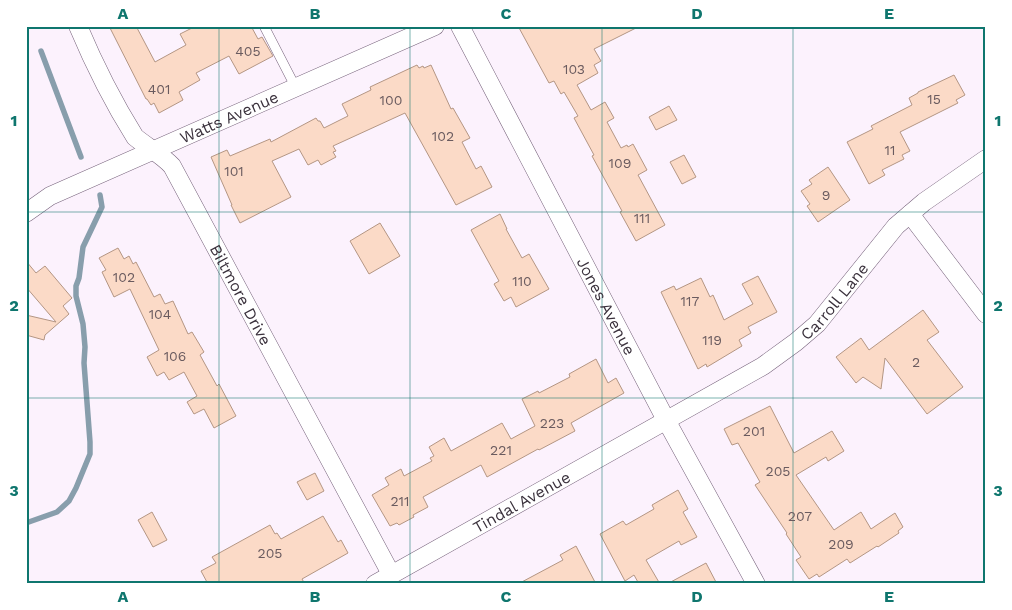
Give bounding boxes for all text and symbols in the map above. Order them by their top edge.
text: A [118,4,129,23]
text: B [310,4,321,23]
text: C [501,4,512,23]
text: D [691,4,703,23]
text: E [884,4,894,23]
house number: 405 [235,43,261,59]
house number: 103 [563,61,585,77]
house number: 401 [148,81,170,97]
street label: Watts Avenue [177,87,281,147]
house number: 15 [927,91,941,107]
house number: 100 [380,92,402,108]
text: 1 [11,111,17,130]
text: 1 [995,111,1001,130]
house number: 102 [432,128,454,144]
house number: 11 [885,142,895,158]
house number: 109 [609,155,631,171]
house number: 101 [224,163,244,179]
house number: 9 [822,187,830,203]
house number: 111 [634,210,650,226]
street label: Biltmore Drive [206,241,276,348]
street label: Jones Avenue [573,254,640,358]
street label: Carroll Lane [796,259,872,344]
house number: 102 [113,269,135,285]
house number: 110 [512,273,532,289]
house number: 117 [681,293,700,309]
text: 2 [9,296,19,315]
text: 2 [993,296,1003,315]
house number: 104 [149,306,171,322]
house number: 119 [702,332,722,348]
house number: 106 [164,348,186,364]
house number: 2 [912,354,920,370]
house number: 223 [540,415,564,431]
house number: 201 [743,423,765,439]
house number: 221 [490,442,512,458]
house number: 205 [765,463,791,479]
street label: Tindal Avenue [470,467,573,537]
text: 3 [9,481,19,500]
text: 3 [993,481,1003,500]
house number: 211 [390,493,410,509]
house number: 207 [788,508,812,524]
house number: 209 [828,536,854,552]
house number: 205 [257,545,283,561]
text: A [118,587,129,606]
text: B [310,587,321,606]
text: C [501,587,512,606]
text: D [691,587,703,606]
text: E [884,587,894,606]

